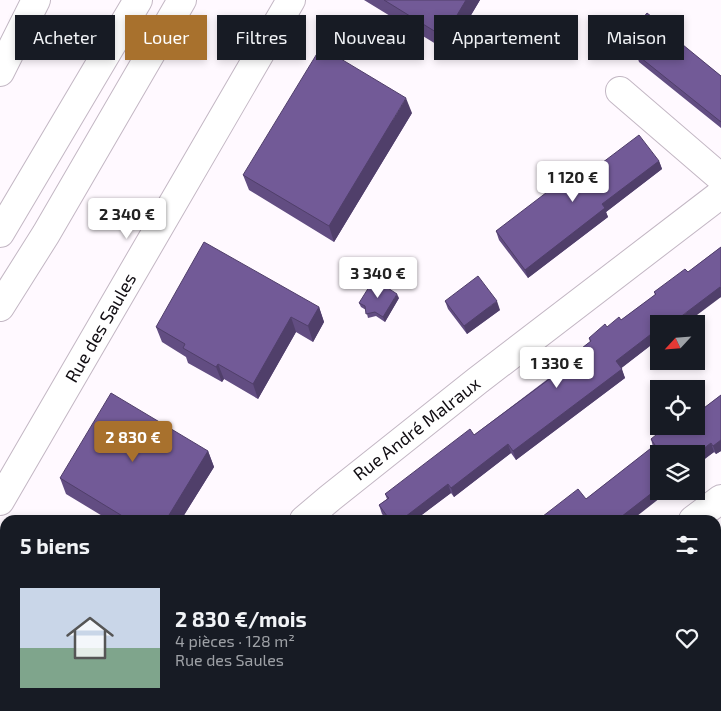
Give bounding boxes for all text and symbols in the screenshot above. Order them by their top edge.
chip: Acheter [15,15,115,60]
chip: Louer [125,15,207,60]
chip: Filtres [217,15,306,60]
chip: Nouveau [316,15,424,60]
chip: Appartement [434,15,578,60]
chip: Maison [588,15,684,60]
pin: 1 120 € [527,160,619,203]
text: 1 120 € [548,167,598,186]
pin: 2 340 € [81,198,173,240]
text: 2 340 € [99,204,155,223]
pin: 3 340 € [332,256,424,299]
text: 3 340 € [350,263,406,282]
street label: Rue des Saules [60,269,140,386]
north arrow [650,315,705,370]
map controls [650,315,705,500]
pin: 1 330 € [511,346,603,389]
text: 1 330 € [531,353,583,372]
street label: Rue André Malraux [348,371,485,485]
button: locate [650,380,705,435]
pin: 2 830 € [87,420,179,463]
text: 2 830 € [105,427,161,446]
button: layers [650,445,705,500]
icon: filters [673,531,701,559]
text: 5 biens [20,533,90,558]
text: 2 830 €/mois [175,606,307,631]
icon: home [60,608,120,668]
icon: heart [673,624,701,652]
text: 4 pièces · 128 m² [175,631,295,650]
text: Rue des Saules [175,650,284,669]

